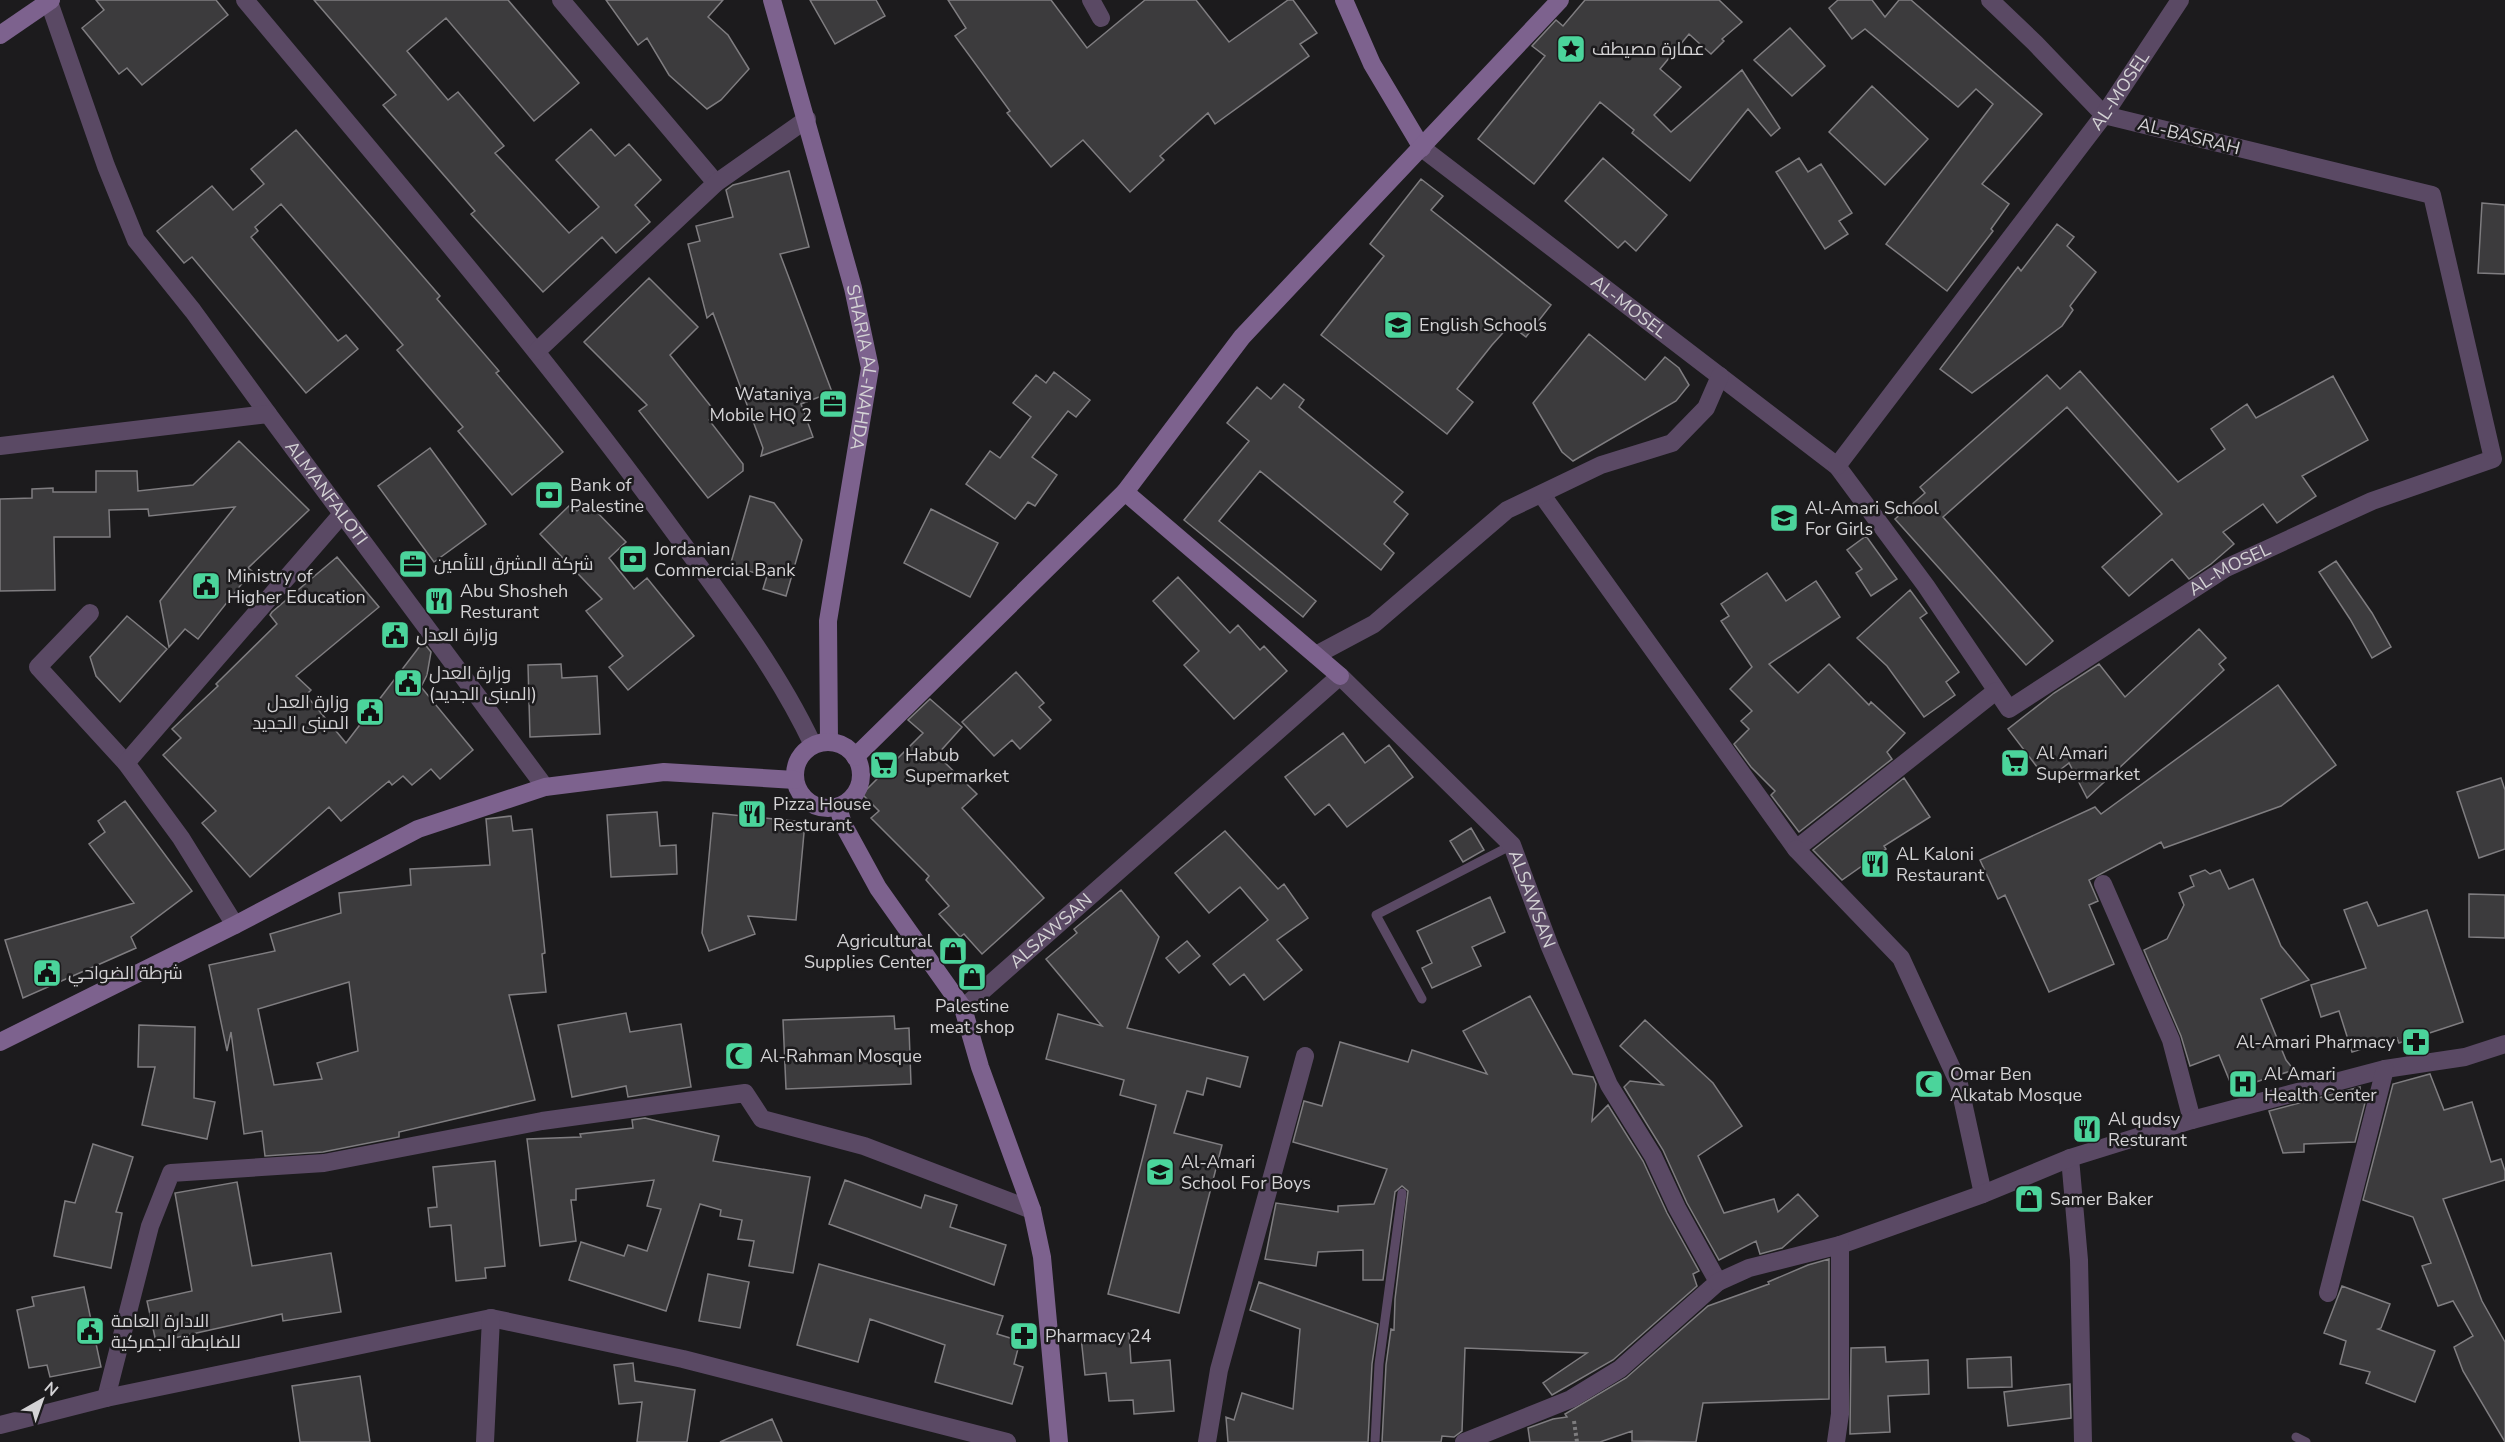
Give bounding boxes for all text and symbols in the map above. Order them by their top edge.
place icon: عمارة مصيطف [1555,33,1587,65]
place label: عمارة مصيطف [1592,37,1705,61]
street label: AL-MOSEL [2085,46,2155,135]
street label: AL-BASRAH [2135,112,2243,160]
street label: AL-MOSEL [1586,270,1673,344]
street label: SHARIA AL-NAHDA [841,282,882,452]
school or university icon: English Schools [1382,309,1414,341]
place label: English Schools [1419,313,1547,337]
place label: Wataniya Mobile HQ 2 [710,382,812,427]
office icon: Wataniya Mobile HQ 2 [817,388,849,420]
street label: ALMANFALOTI [280,436,373,550]
place label: Bank of Palestine [570,473,644,518]
bank icon: Bank of Palestine [533,479,565,511]
place label: Al-Amari School For Girls [1805,496,1940,541]
school or university icon: Al-Amari School For Girls [1768,502,1800,534]
place label: Jordanian Commercial Bank [653,537,796,582]
street label: AL-MOSEL [2184,537,2275,601]
bank icon: Jordanian Commercial Bank [617,543,649,575]
office icon: شركة المشرق للتأمين [397,548,429,580]
place label: شركة المشرق للتأمين [434,552,593,576]
place label: Ministry of Higher Education [227,564,366,609]
public building icon: Ministry of Higher Education [190,570,222,602]
place label: Abu Shosheh Resturant [460,579,568,624]
restaurant icon: Abu Shosheh Resturant [423,585,455,617]
public building icon: وزارة العدل [379,619,411,651]
place label: وزارة العدل [416,623,498,647]
place label: وزارة العدل (المبنى الجديد) [429,661,537,706]
public building icon: وزارة العدل (المبنى الجديد) [392,667,424,699]
place label: وزارة العدل المبنى الجديد [252,690,349,735]
public building icon: وزارة العدل المبنى الجديد [354,696,386,728]
place label: Al Amari Supermarket [2036,741,2140,786]
place label: Habub Supermarket [905,743,1009,788]
supermarket icon: Al Amari Supermarket [1999,747,2031,779]
supermarket icon: Habub Supermarket [868,749,900,781]
place label: Pizza House Resturant [773,792,871,837]
restaurant icon: Pizza House Resturant [736,798,768,830]
place label: AL Kaloni Restaurant [1896,842,1985,887]
street label: ALSAWSAN [1503,846,1561,951]
restaurant icon: AL Kaloni Restaurant [1859,848,1891,880]
street label: ALSAWSAN [1004,888,1097,974]
place label: Agricultural Supplies Center [804,929,933,974]
shop icon: Agricultural Supplies Center [937,935,969,967]
public building icon: شرطة الضواحي [31,957,63,989]
place label: شرطة الضواحي [68,961,183,987]
shop icon: Palestine meat shop [956,961,988,993]
place label: Palestine meat shop [930,994,1014,1039]
pharmacy icon: Al-Amari Pharmacy [2400,1026,2432,1058]
place label: Al-Amari Pharmacy [2236,1030,2396,1054]
mosque icon: Al-Rahman Mosque [723,1040,755,1072]
place label: Al-Rahman Mosque [760,1044,922,1068]
place label: Omar Ben Alkatab Mosque [1950,1062,2082,1107]
place label: Al Amari Health Center [2264,1062,2377,1107]
mosque icon: Omar Ben Alkatab Mosque [1913,1068,1945,1100]
hospital icon: Al Amari Health Center [2227,1068,2259,1100]
place label: Al qudsy Resturant [2108,1107,2187,1152]
restaurant icon: Al qudsy Resturant [2071,1113,2103,1145]
place label: Al-Amari School For Boys [1181,1150,1311,1195]
school or university icon: Al-Amari School For Boys [1144,1156,1176,1188]
shop icon: Samer Baker [2013,1183,2045,1215]
place label: Samer Baker [2050,1187,2154,1211]
place label: الادارة العامة للضابطة الجمركية [111,1309,241,1354]
public building icon: الادارة العامة للضابطة الجمركية [74,1315,106,1347]
pharmacy icon: Pharmacy 24 [1008,1320,1040,1352]
place label: Pharmacy 24 [1045,1324,1152,1348]
north arrow [12,1370,72,1430]
text: N [39,1377,63,1402]

